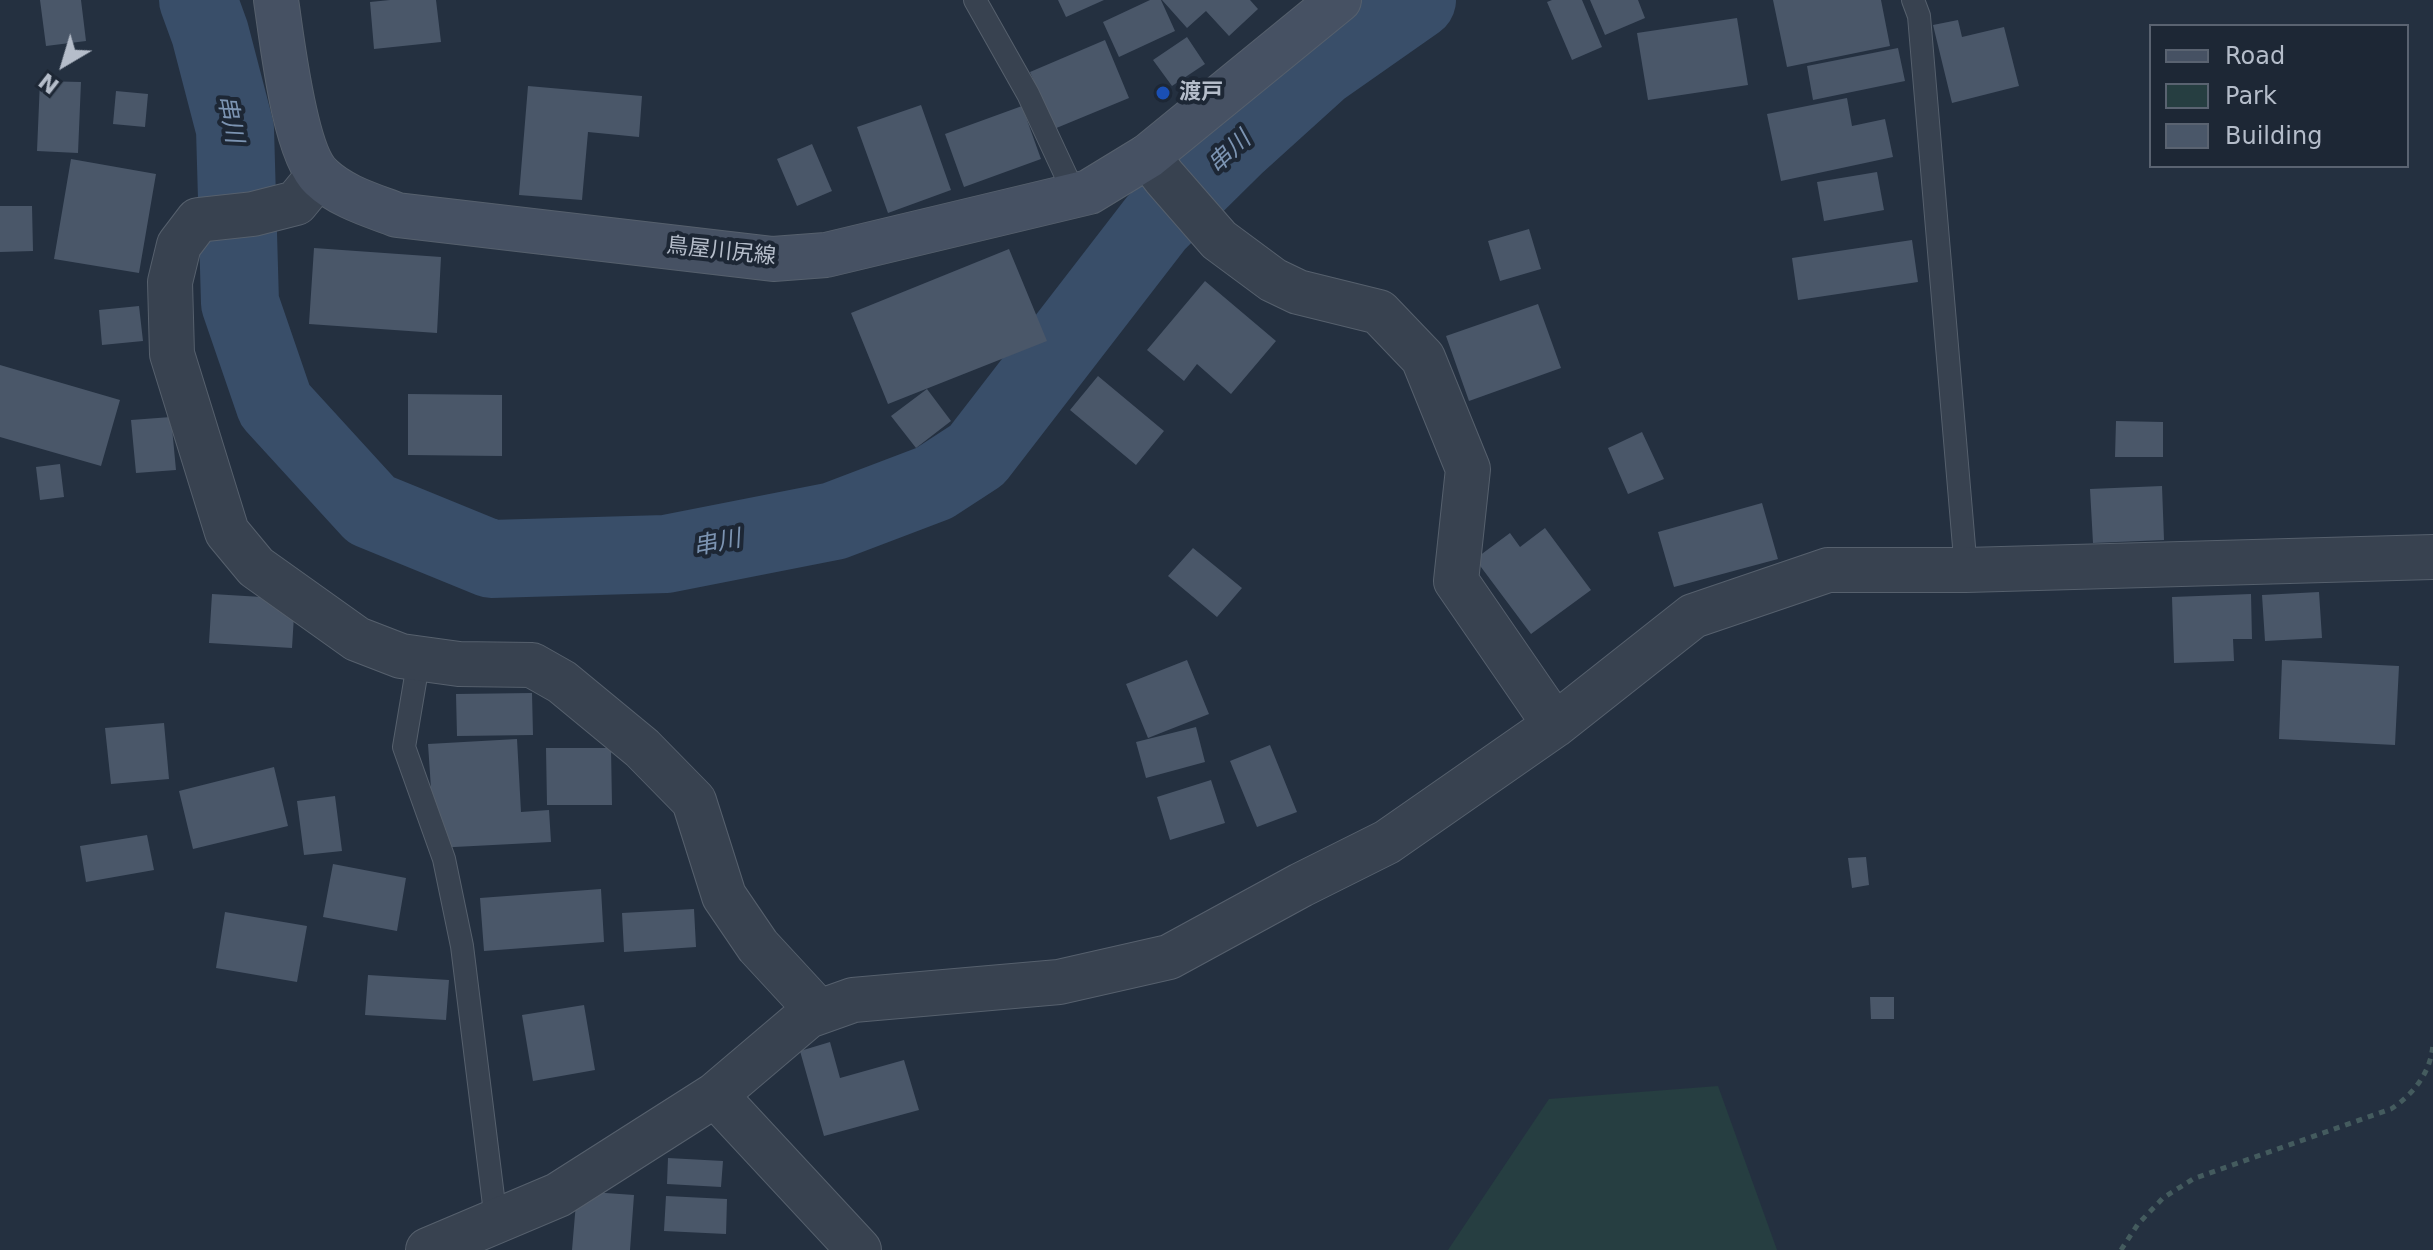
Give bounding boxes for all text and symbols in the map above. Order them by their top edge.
north arrow [24,24,104,104]
legend [2149,24,2409,168]
text: Road [2225,42,2285,70]
text: N [34,68,64,99]
place label: 渡戸 [1179,80,1223,106]
text: Park [2225,82,2277,110]
marker: 渡戸 [1154,84,1172,102]
water label: 串川 [210,93,248,145]
text: Building [2225,122,2322,150]
water label: 串川 [1203,126,1257,180]
street label: 鳥屋川尻線 [665,233,777,271]
water label: 串川 [691,525,743,563]

